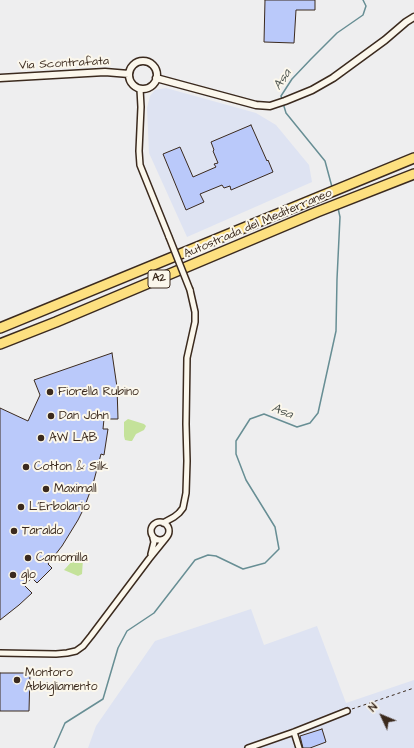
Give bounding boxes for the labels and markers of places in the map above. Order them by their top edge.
place label: Fiorella Rubino [58,385,139,399]
marker: Fiorella Rubino [45,387,55,397]
place label: Dan John [59,409,109,423]
marker: Dan John [46,411,56,421]
place label: AW LAB [49,431,97,445]
marker: AW LAB [36,433,46,443]
place label: Cotton & Silk [34,460,108,474]
marker: Cotton & Silk [21,462,31,472]
place label: Maximall [54,482,97,496]
marker: Maximall [41,484,51,494]
place label: L'Erbolario [29,500,90,514]
marker: L'Erbolario [16,502,26,512]
place label: Taraldo [22,524,63,538]
marker: Taraldo [9,526,19,536]
place label: Camomilla [36,551,88,565]
marker: Camomilla [23,553,33,563]
place label: glo [21,568,36,582]
marker: glo [8,570,18,580]
place label: Montoro Abbigliamento [25,666,97,694]
marker: Montoro Abbigliamento [12,675,22,685]

